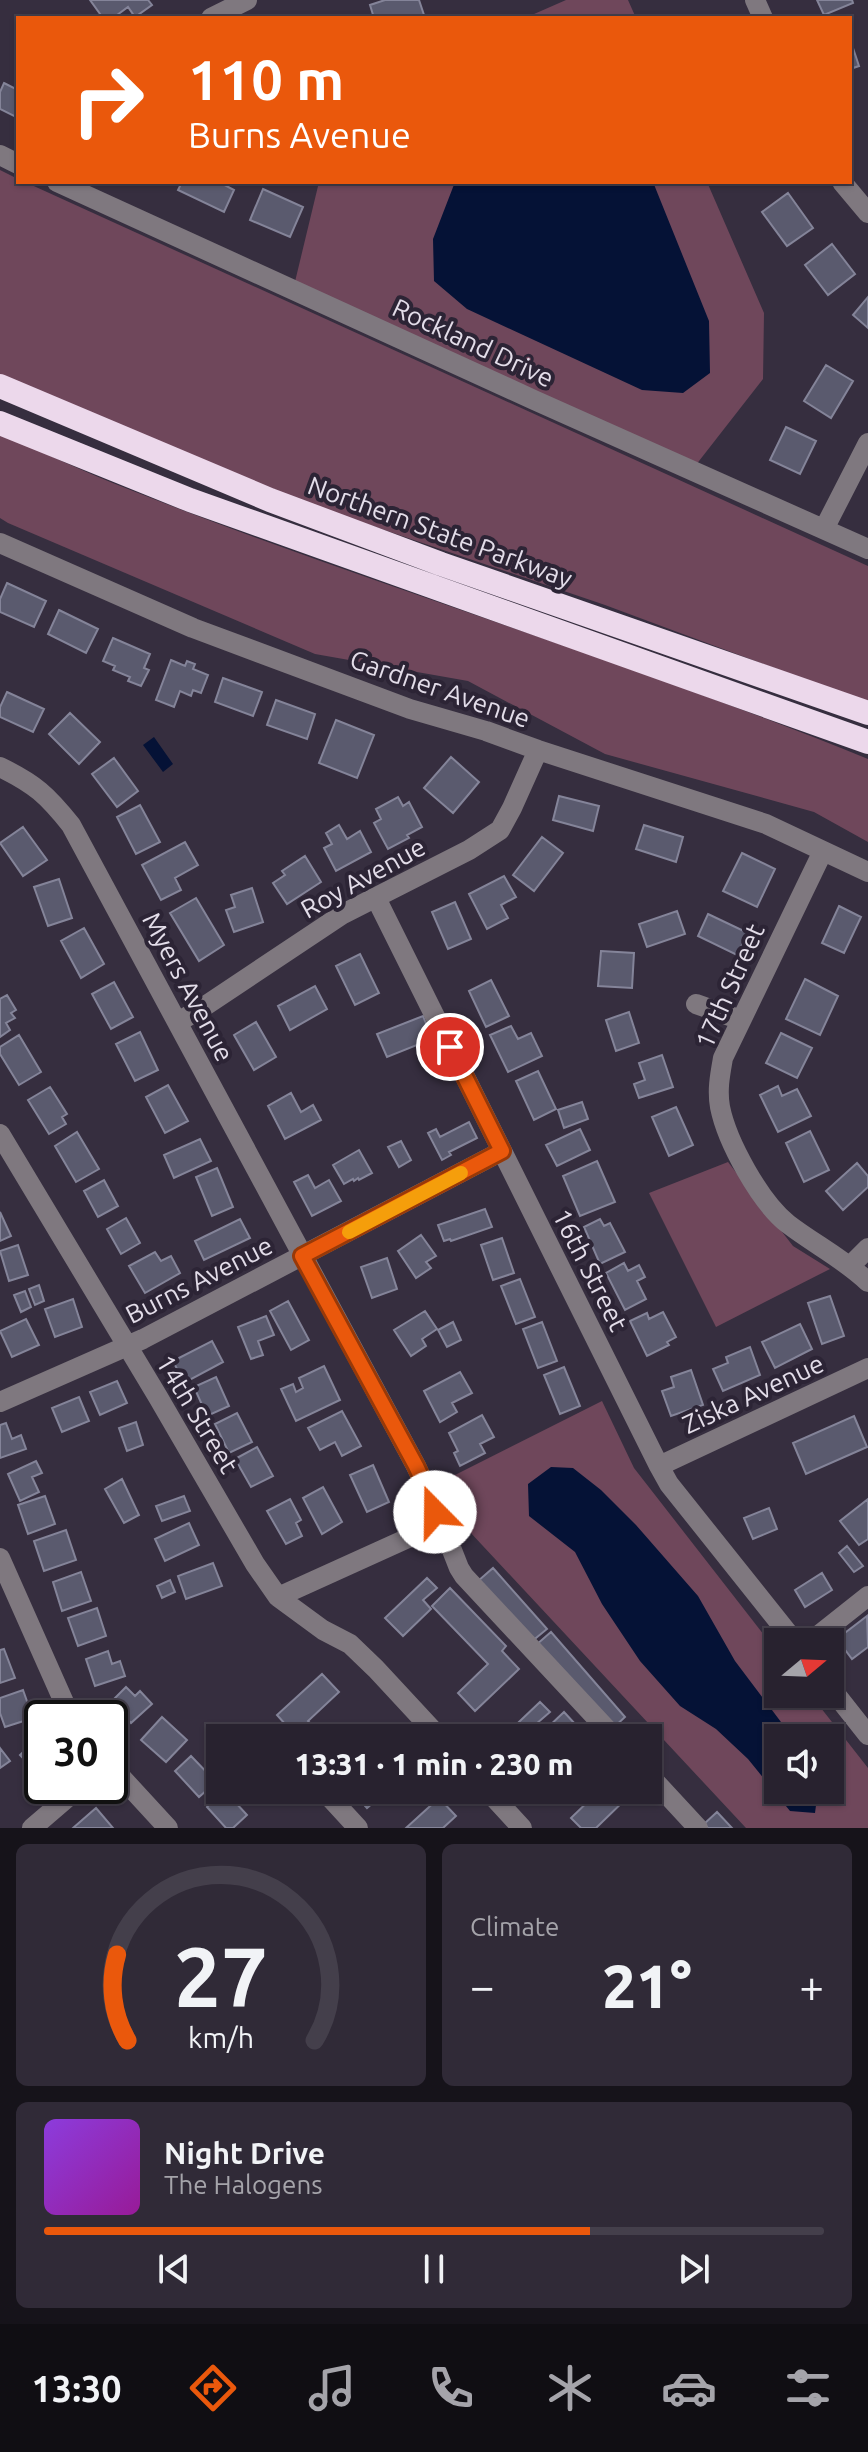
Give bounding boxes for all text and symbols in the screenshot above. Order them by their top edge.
icon: right [56,48,160,152]
text: 110 m [188,48,344,111]
text: Burns Avenue [188,114,411,155]
street label: Rockland Drive [388,293,558,393]
street label: Northern State Parkway [304,470,576,593]
street label: Gardner Avenue [346,644,534,733]
street label: Roy Avenue [296,832,430,924]
street label: Myers Avenue [137,908,240,1066]
street label: 17th Street [689,919,770,1052]
pin [416,1013,484,1081]
icon: arrive [428,1025,472,1069]
street label: 16th Street [547,1204,634,1336]
street label: Burns Avenue [121,1230,277,1329]
street label: Ziska Avenue [678,1348,828,1439]
street label: 14th Street [151,1349,244,1478]
position arrow [393,1470,477,1554]
north arrow [764,1628,844,1708]
map controls [764,1628,844,1804]
speed limit sign: 30 [24,1700,128,1804]
button: sound [764,1724,844,1804]
text: 13:31 · 1 min · 230 m [295,1747,573,1781]
text: Climate [470,1912,559,1941]
text: 27 [174,1929,268,2023]
text: 21° [602,1952,692,2019]
text: − [470,1961,495,2010]
text: + [799,1961,824,2010]
text: km/h [188,2021,254,2053]
text: Night Drive [164,2136,325,2170]
text: The Halogens [164,2170,323,2199]
icon: previous [152,2247,196,2291]
icon: pause [412,2247,456,2291]
icon: next [672,2247,716,2291]
icon: directions [185,2360,241,2416]
icon: music [304,2360,360,2416]
icon: phone [423,2360,479,2416]
icon: climate [542,2360,598,2416]
icon: car [661,2360,717,2416]
icon: filters [780,2360,836,2416]
text: 13:30 [32,2368,122,2409]

